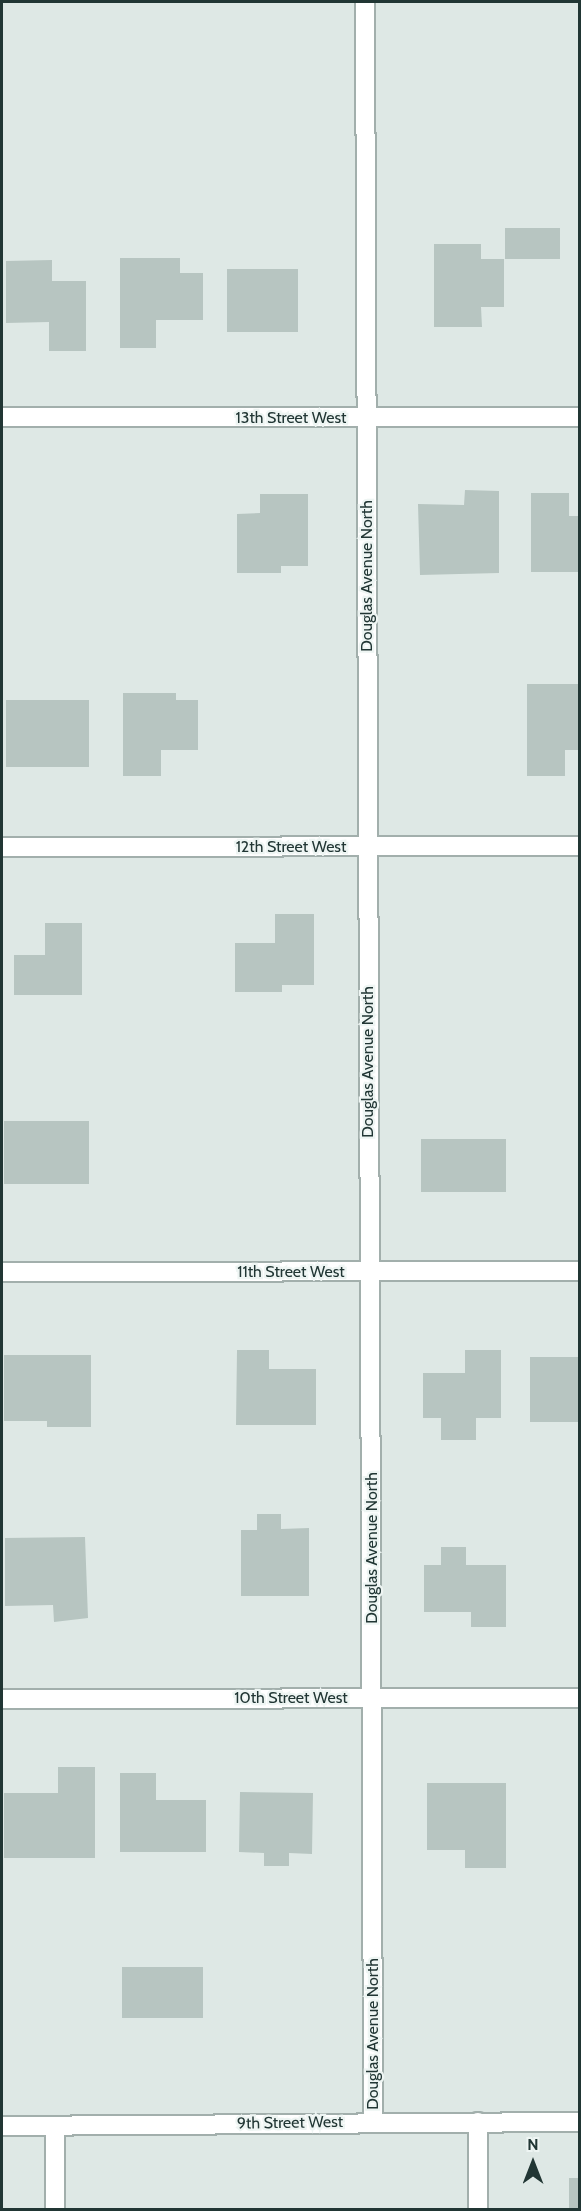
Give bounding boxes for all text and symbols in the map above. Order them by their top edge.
street label: 13th Street West [236,408,346,428]
street label: Douglas Avenue North [357,500,377,652]
street label: 12th Street West [236,837,346,857]
street label: Douglas Avenue North [358,986,378,1138]
street label: 11th Street West [237,1262,345,1282]
street label: Douglas Avenue North [362,1472,382,1624]
street label: 10th Street West [234,1688,348,1708]
street label: Douglas Avenue North [363,1958,383,2110]
street label: 9th Street West [237,2112,343,2134]
north arrow [503,2133,563,2193]
text: N [527,2135,539,2154]

